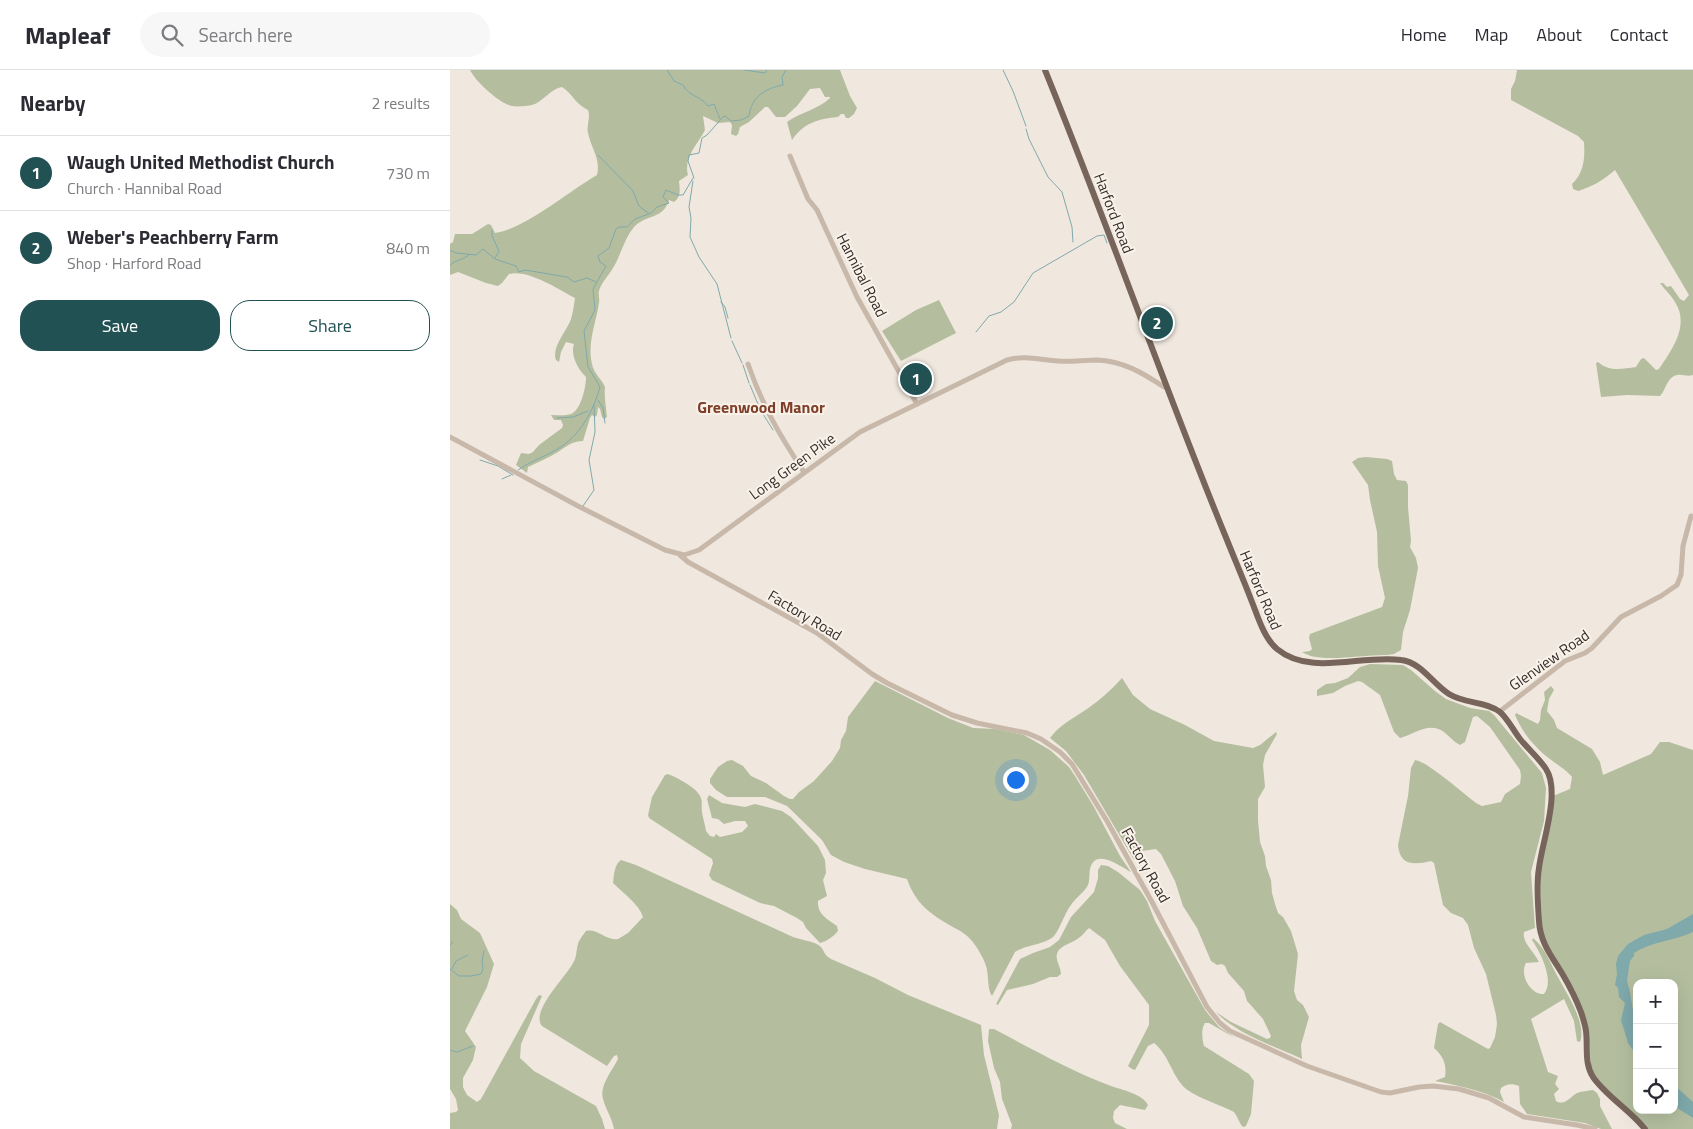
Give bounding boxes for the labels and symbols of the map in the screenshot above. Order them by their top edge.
street label: Harford Road [1088,170,1140,256]
street label: Hannibal Road [831,229,893,321]
pin: 2 [1141,304,1173,342]
pin: 1 [900,360,932,398]
district label: Greenwood Manor [697,395,825,419]
street label: Long Green Pike [744,427,840,505]
street label: Harford Road [1234,547,1288,633]
street label: Factory Road [764,584,846,646]
street label: Glenview Road [1504,624,1594,696]
your location [1003,767,1029,793]
street label: Factory Road [1116,823,1176,907]

